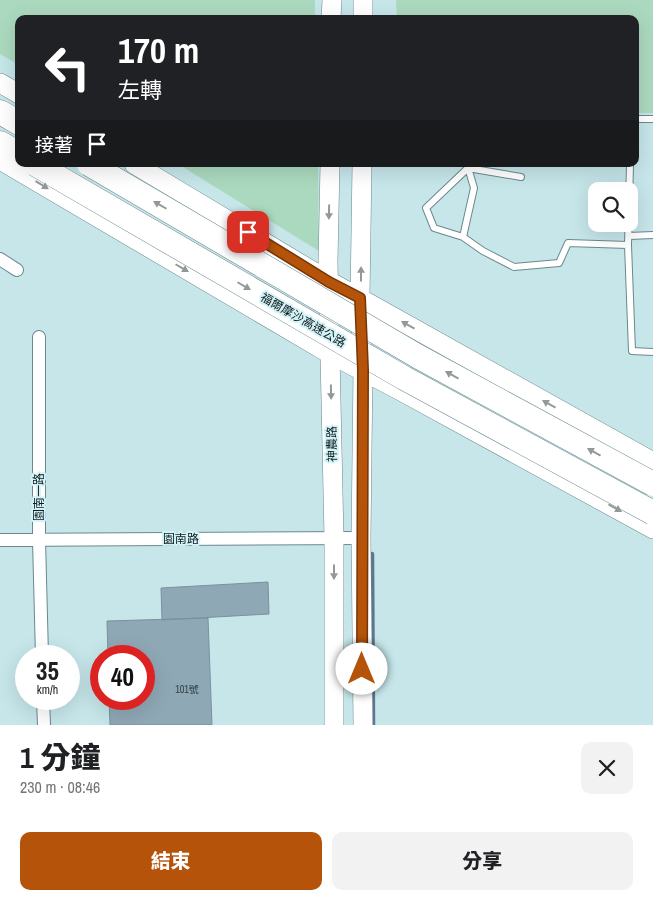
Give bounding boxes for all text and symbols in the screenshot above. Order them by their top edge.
text: 170 m [118,27,199,74]
icon: left [35,35,100,100]
text: 左轉 [118,75,162,105]
icon: arrive [83,130,111,158]
text: 接著 [35,132,73,158]
one-way arrow [35,181,48,190]
map controls [588,182,638,232]
button: search [588,182,638,232]
one-way arrow [153,201,167,210]
one-way arrow [325,205,333,221]
pin [227,211,269,253]
icon: arrive [234,218,262,246]
one-way arrow [174,264,189,272]
one-way arrow [357,266,365,282]
one-way arrow [237,281,250,290]
street label: 福爾摩沙高速公路 [257,289,349,351]
one-way arrow [401,320,414,329]
one-way arrow [444,371,459,379]
one-way arrow [327,385,335,401]
one-way arrow [542,400,557,408]
street label: 神農路 [324,426,340,462]
one-way arrow [588,448,601,457]
street label: 園南一路 [31,473,47,521]
one-way arrow [607,504,622,512]
street label: 園南路 [163,531,199,547]
one-way arrow [330,565,338,581]
position arrow [335,642,387,694]
speed limit sign: 40 [90,645,155,710]
text: 35 [36,654,59,688]
text: km/h [37,682,58,698]
house number: 101號 [175,683,199,696]
text: 1 分鐘 [20,737,101,777]
button: close [581,742,633,794]
text: 230 m · 08:46 [20,776,100,798]
button: 結束 [20,832,322,890]
button: 分享 [332,832,633,890]

